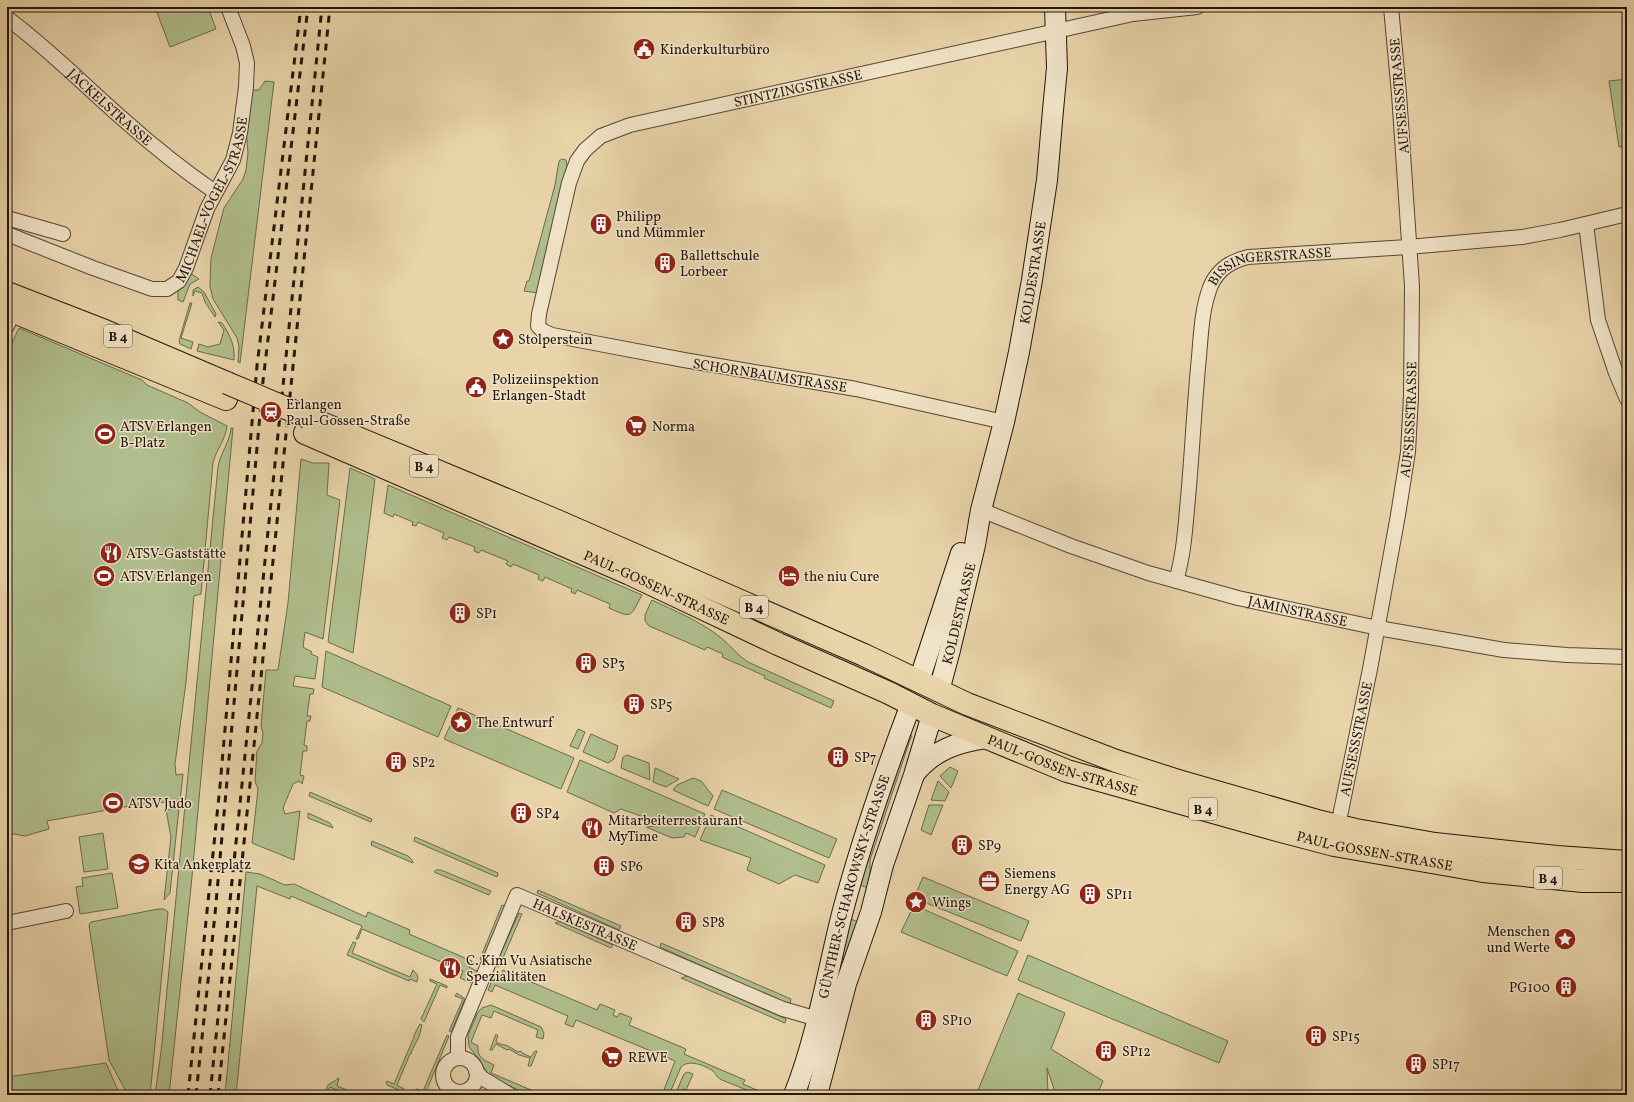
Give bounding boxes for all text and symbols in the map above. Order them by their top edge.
public building icon: Kinderkulturbüro [631,36,657,62]
street label: AUFSESSSTRASSE [1386,37,1415,155]
place label: Kinderkulturbüro [660,41,770,60]
street label: JÄCKELSTRASSE [63,65,155,151]
street label: STINTZINGSTRASSE [732,66,864,113]
street label: MICHAEL-VOGEL-STRASSE [172,116,253,286]
place label: Philipp und Mümmler [616,208,705,243]
building icon: Philipp und Mümmler [588,211,614,237]
street label: KOLDESTRASSE [1016,220,1052,326]
street label: BISSINGERSTRASSE [1204,244,1332,290]
place label: Ballettschule Lorbeer [680,247,760,282]
building icon: Ballettschule Lorbeer [652,250,678,276]
road number: B 4 [104,325,132,347]
place icon: Stolperstein [490,326,516,352]
place label: Stolperstein [518,331,593,350]
street label: SCHORNBAUMSTRASSE [691,355,848,398]
street label: AUFSESSSTRASSE [1396,361,1422,479]
place label: Polizeiinspektion Erlangen-Stadt [492,371,599,406]
public building icon: Polizeiinspektion Erlangen-Stadt [463,374,489,400]
place label: Erlangen Paul-Gossen-Straße [286,396,411,431]
station icon: Erlangen Paul-Gossen-Straße [258,399,284,425]
supermarket icon: Norma [623,413,649,439]
place label: ATSV Erlangen B-Platz [120,418,212,453]
place label: Norma [652,418,695,437]
sports icon: ATSV Erlangen B-Platz [92,421,118,447]
road number: B 4 [410,455,438,477]
restaurant icon: ATSV-Gaststätte [98,540,124,566]
place label: ATSV-Gaststätte [126,545,226,564]
street label: PAUL-GOSSEN-STRASSE [580,547,732,631]
street label: KOLDESTRASSE [939,561,981,667]
sports icon: ATSV Erlangen [91,563,117,589]
hotel icon: the niu Cure [776,563,802,589]
place label: ATSV Erlangen [120,568,212,587]
place label: the niu Cure [804,568,880,587]
street label: JAMINSTRASSE [1246,592,1349,632]
road number: B 4 [740,596,768,618]
building icon: SP1 [447,600,473,626]
place label: SP1 [476,605,497,624]
building icon: SP3 [573,650,599,676]
place label: SP3 [602,655,625,674]
street label: AUFSESSSTRASSE [1336,680,1378,798]
building icon: SP5 [621,691,647,717]
place label: SP5 [650,696,673,715]
place icon: The Entwurf [448,709,474,735]
place label: The Entwurf [476,714,554,733]
street label: PAUL-GOSSEN-STRASSE [984,731,1140,802]
building icon: SP7 [825,744,851,770]
building icon: SP2 [383,749,409,775]
place label: SP7 [854,749,877,768]
place label: SP2 [412,754,435,773]
street label: GÜNTHER-SCHAROWSKY-STRASSE [815,773,895,1000]
sports icon: ATSV Judo [100,790,126,816]
place label: ATSV Judo [128,795,192,814]
road number: B 4 [1189,798,1217,820]
building icon: SP4 [508,800,534,826]
place label: SP4 [536,805,560,824]
place label: Mitarbeiterrestaurant MyTime [608,812,743,847]
restaurant icon: Mitarbeiterrestaurant MyTime [579,815,605,841]
street label: PAUL-GOSSEN-STRASSE [1294,828,1454,877]
building icon: SP9 [949,832,975,858]
place label: SP9 [978,837,1001,856]
school or university icon: Kita Ankerplatz [126,851,152,877]
building icon: SP6 [591,853,617,879]
place label: Kita Ankerplatz [154,856,251,875]
place label: SP6 [620,858,643,877]
place label: Siemens Energy AG [1004,865,1070,900]
road number: B 4 [1534,867,1562,889]
office icon: Siemens Energy AG [976,868,1002,894]
building icon: SP11 [1077,881,1103,907]
place label: SP11 [1106,886,1133,905]
place icon: Wings [903,889,929,915]
place label: Wings [932,894,971,913]
street label: HALSKESTRASSE [529,895,640,956]
building icon: SP8 [673,909,699,935]
place label: SP8 [702,914,725,933]
place label: Menschen und Werte [1487,923,1550,958]
place icon: Menschen und Werte [1552,926,1578,952]
place label: C. Kim Vu Asiatische Spezialitäten [466,952,593,987]
restaurant icon: C. Kim Vu Asiatische Spezialitäten [437,955,463,981]
building icon: PG100 [1553,974,1579,1000]
place label: PG100 [1509,979,1550,998]
building icon: SP10 [913,1007,939,1033]
place label: SP10 [942,1012,972,1031]
building icon: SP15 [1303,1023,1329,1049]
place label: SP15 [1332,1028,1360,1047]
building icon: SP12 [1093,1038,1119,1064]
place label: SP12 [1122,1043,1151,1062]
supermarket icon: REWE [599,1044,625,1070]
place label: REWE [628,1049,668,1068]
building icon: SP17 [1403,1051,1429,1077]
place label: SP17 [1432,1056,1460,1075]

